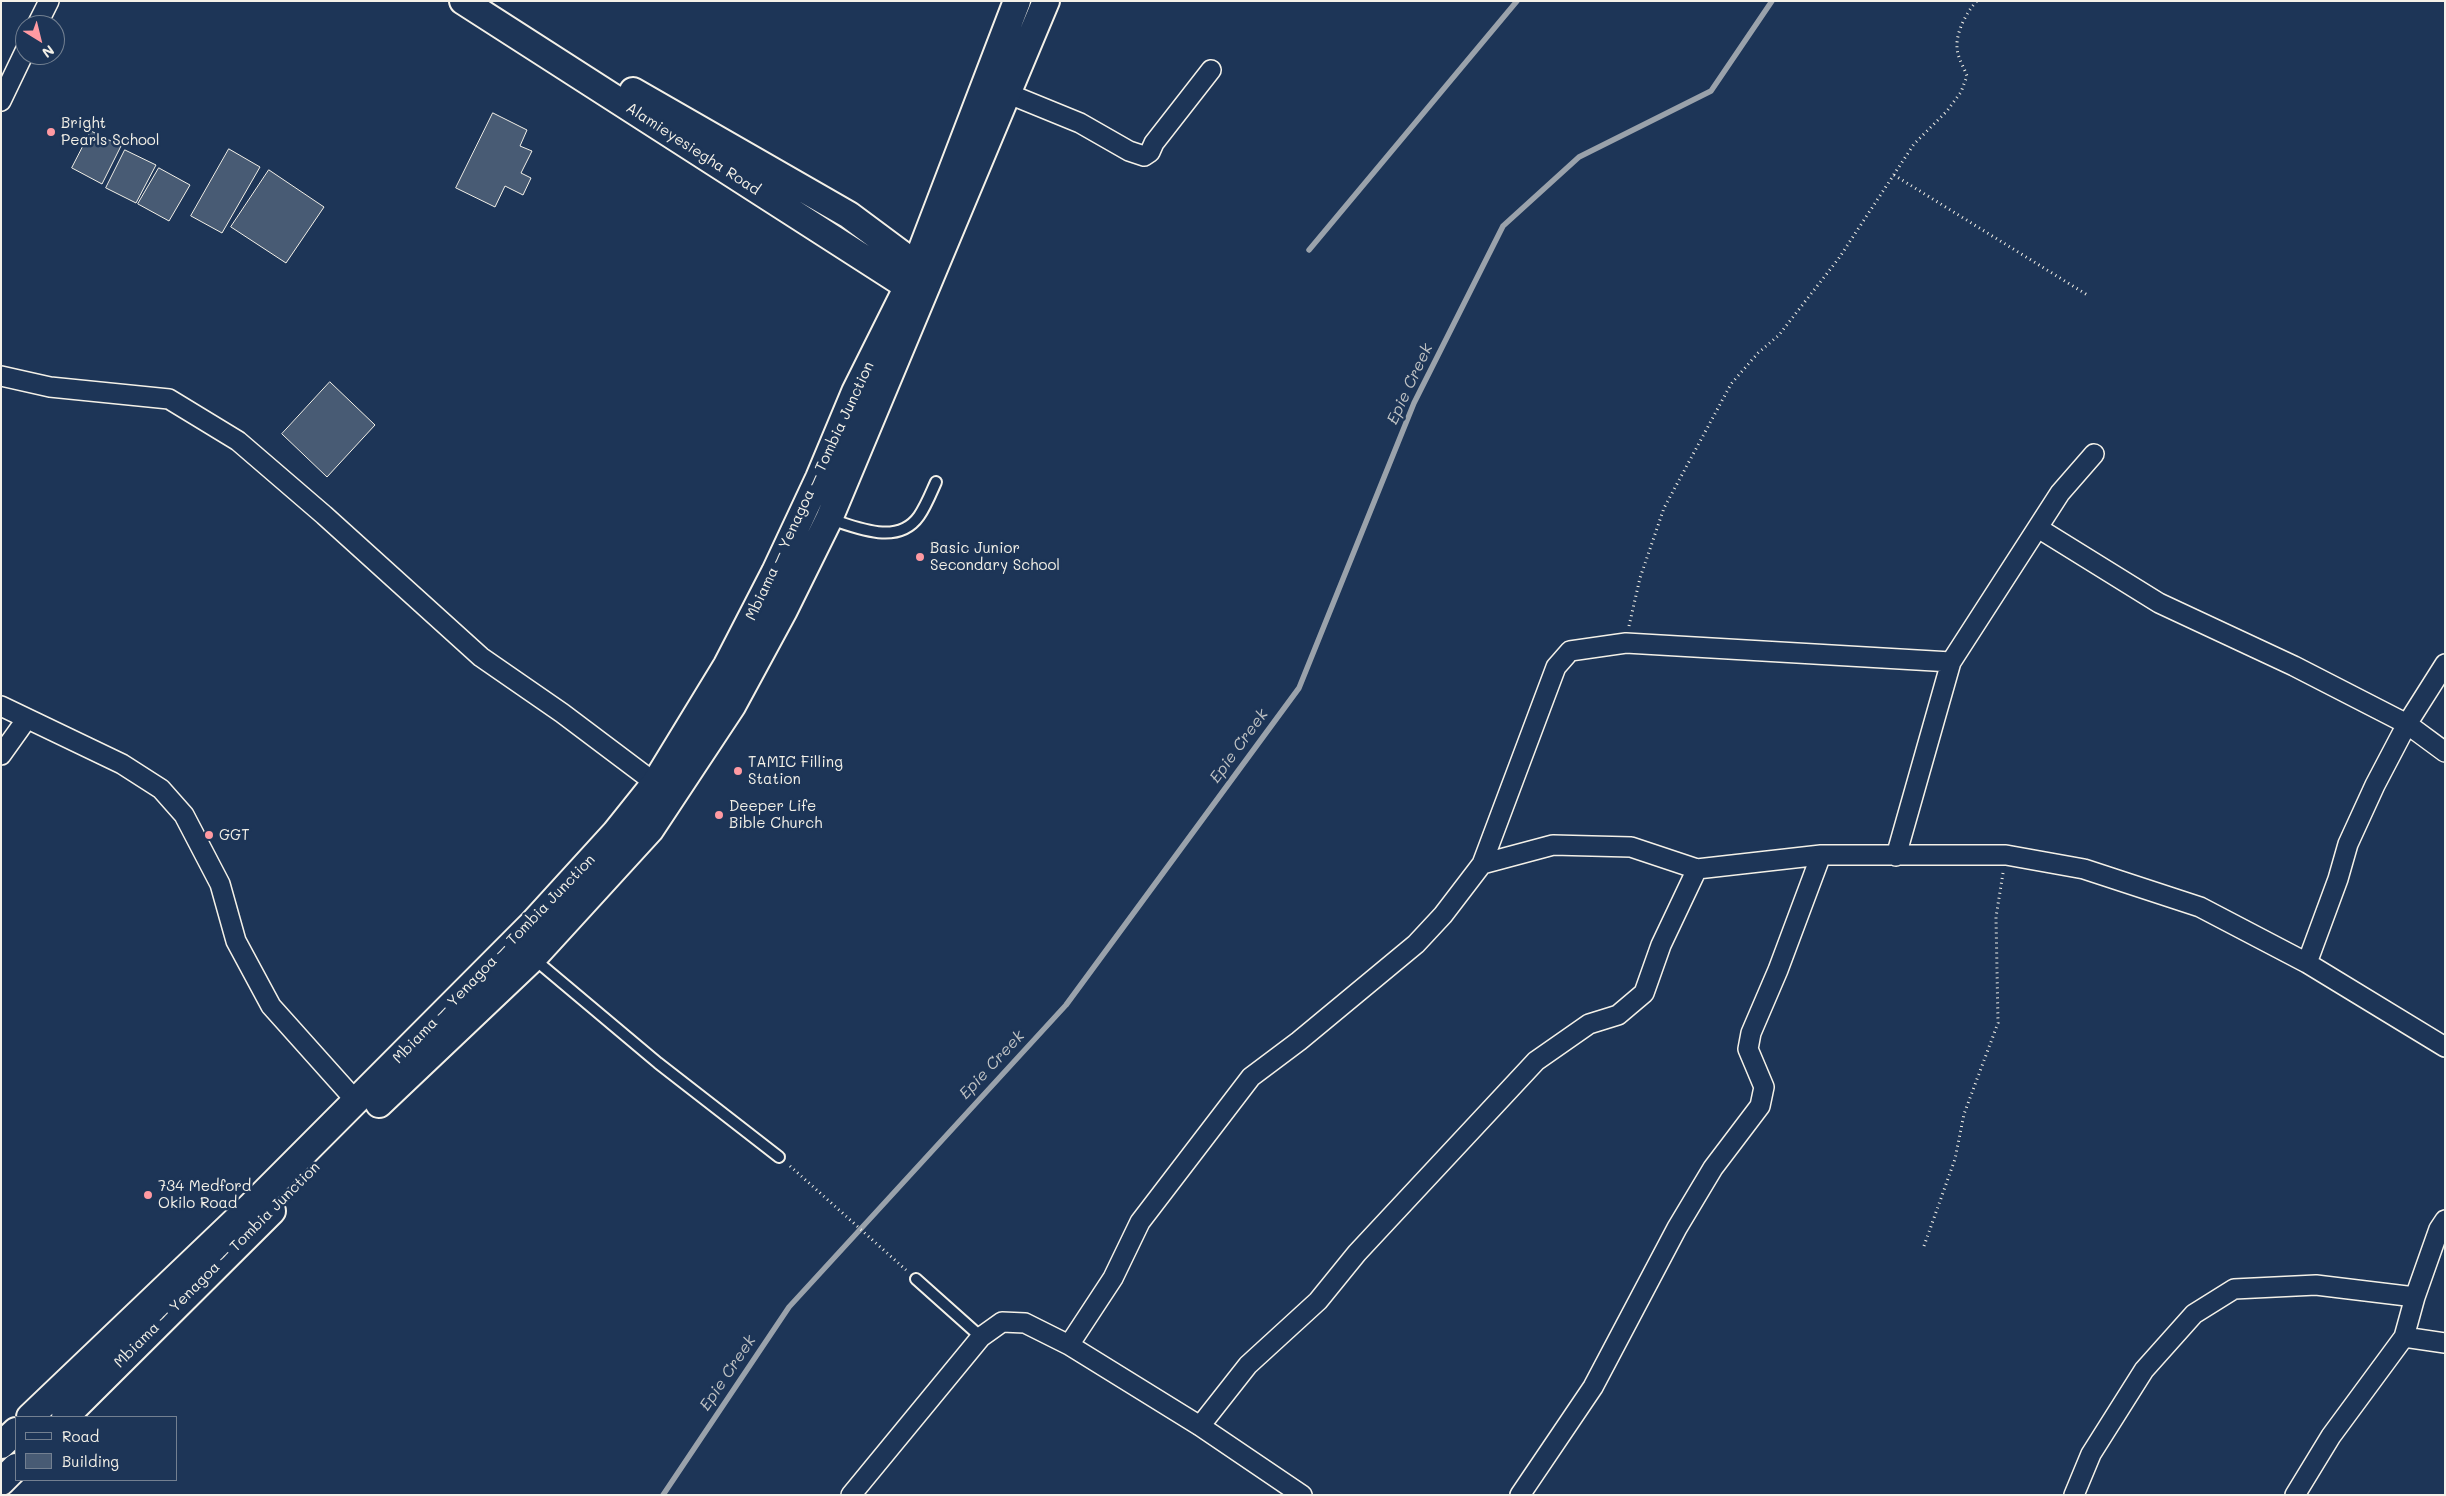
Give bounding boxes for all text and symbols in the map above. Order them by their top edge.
north arrow [15,15,65,65]
text: N [39,41,58,63]
street label: Alamieyesiegha Road [623,99,763,199]
place label: Bright Pearls School [61,114,159,149]
marker: Bright Pearls School [45,126,57,138]
water label: Epie Creek [1383,341,1437,427]
street label: Mbiama – Yenagoa – Tombia Junction [742,359,878,623]
place label: Basic Junior Secondary School [930,539,1060,574]
marker: Basic Junior Secondary School [914,551,926,563]
water label: Epie Creek [1206,705,1272,787]
place label: TAMIC Filling Station [748,753,843,788]
marker: TAMIC Filling Station [732,765,744,777]
place label: Deeper Life Bible Church [729,797,822,832]
marker: Deeper Life Bible Church [713,809,725,821]
place label: GGT [219,826,250,844]
marker: GGT [203,829,215,841]
street label: Mbiama – Yenagoa – Tombia Junction [389,851,599,1067]
water label: Epie Creek [955,1027,1029,1103]
street label: Mbiama – Yenagoa – Tombia Junction [110,1158,324,1372]
place label: 734 Medford Okilo Road [158,1177,251,1212]
marker: 734 Medford Okilo Road [142,1189,154,1201]
water label: Epie Creek [696,1332,760,1414]
legend [15,1416,178,1481]
text: Road [62,1426,99,1446]
text: Building [62,1451,119,1471]

